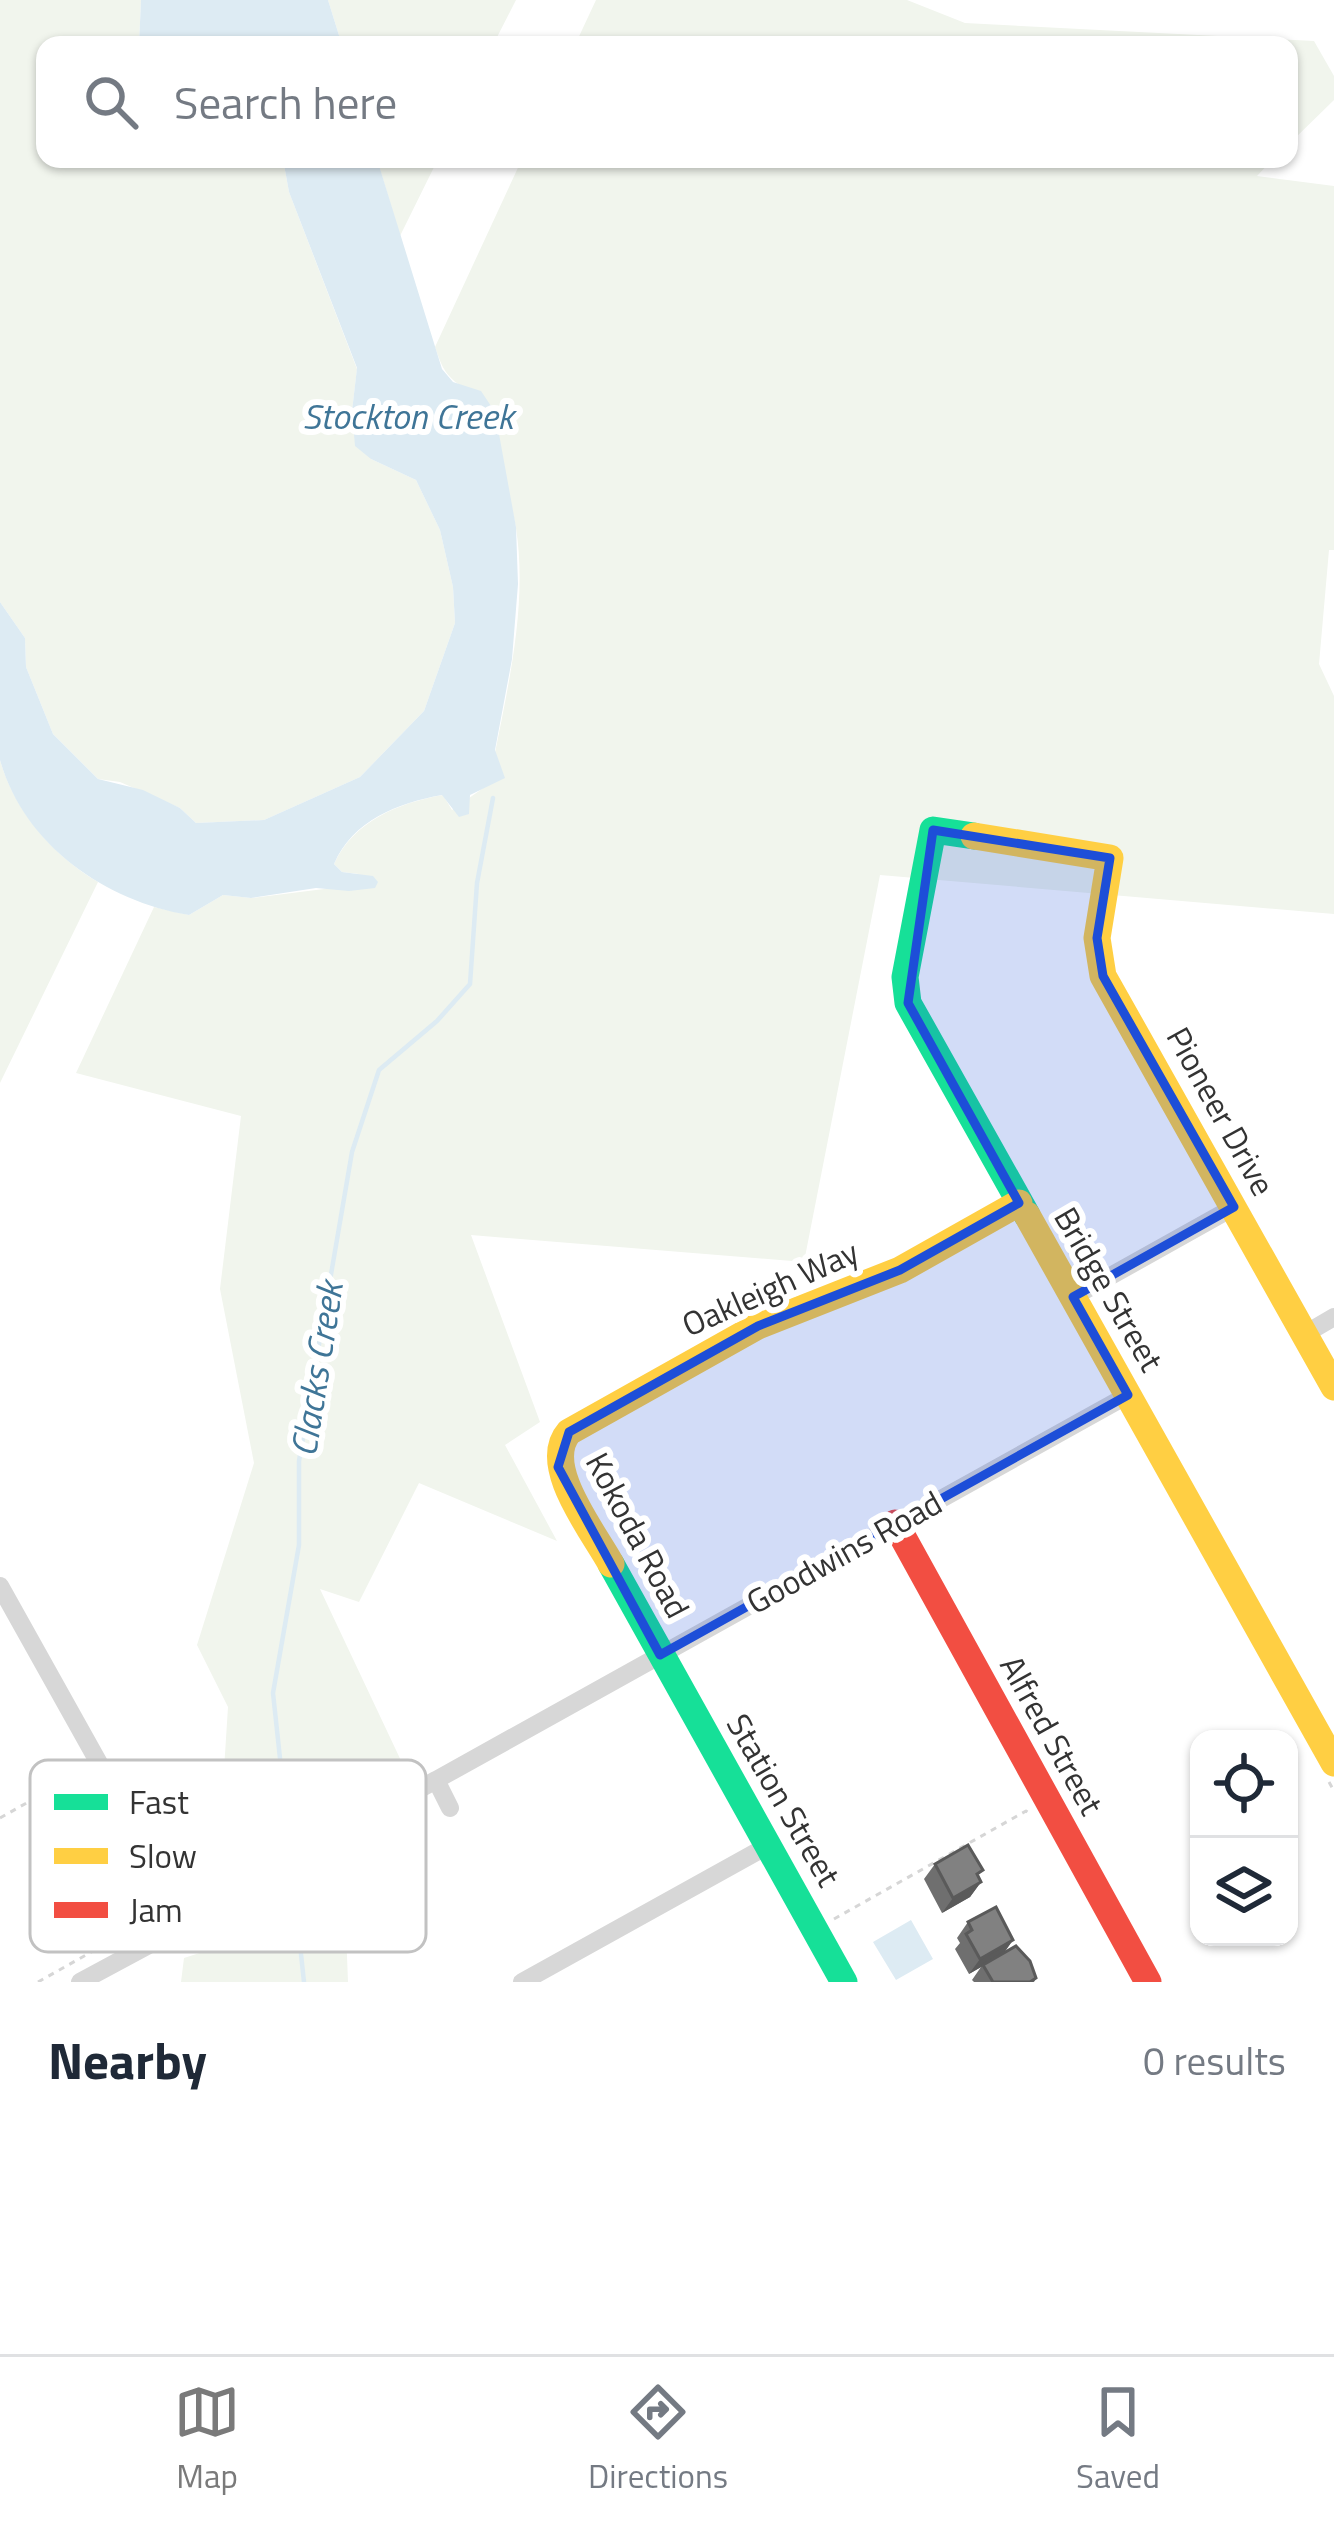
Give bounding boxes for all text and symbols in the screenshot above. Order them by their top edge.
search box [36,36,1298,168]
text: Search here [174,68,397,136]
icon: search [78,69,144,135]
water label: Stockton Creek [302,388,518,443]
street label: Pioneer Drive [1154,1017,1288,1205]
street label: Bridge Street [1042,1198,1176,1381]
street label: Oakleigh Way [674,1227,866,1349]
water label: Clacks Creek [275,1274,358,1460]
street label: Kokoda Road [573,1443,703,1627]
street label: Goodwins Road [737,1478,951,1626]
street label: Alfred Street [988,1646,1117,1824]
street label: Station Street [714,1704,854,1896]
map controls [1190,1730,1298,1946]
button: locate [1190,1730,1298,1838]
legend [30,1760,426,1952]
text: Fast [129,1777,189,1827]
text: Slow [129,1831,197,1881]
button: layers [1190,1838,1298,1946]
text: Jam [129,1885,183,1935]
text: Nearby [48,2021,207,2099]
text: 0 results [1143,2031,1286,2090]
tab: Map [174,2379,240,2501]
tab: Directions [588,2379,728,2501]
tab: Saved [1076,2379,1160,2501]

